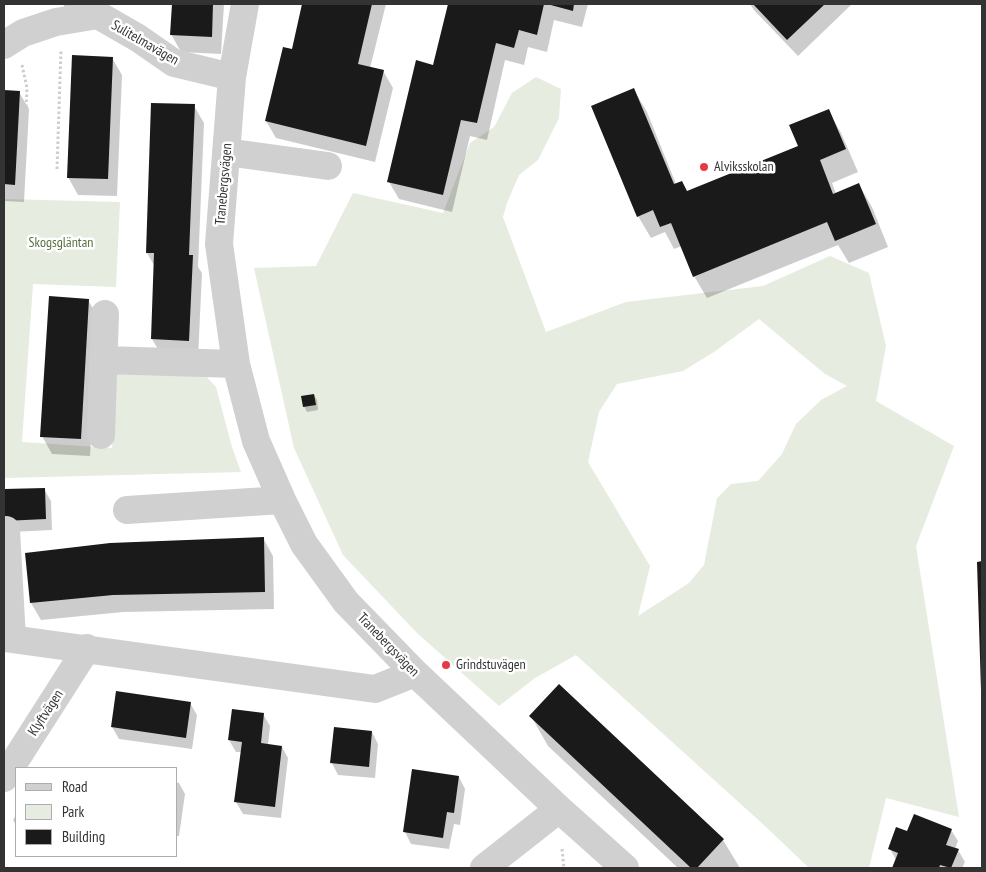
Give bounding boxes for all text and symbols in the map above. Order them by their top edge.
street label: Sulitelmavägen [108,17,182,69]
street label: Tranebergsvägen [212,142,236,226]
place label: Alviksskolan [714,159,774,175]
marker: Alviksskolan [698,161,710,173]
park label: Skogsgläntan [29,235,93,251]
street label: Tranebergsvägen [354,610,422,680]
place label: Grindstuvägen [456,657,526,673]
marker: Grindstuvägen [440,659,452,671]
street label: Klyftvägen [25,687,67,739]
legend [15,767,178,857]
text: Road [62,777,88,796]
text: Park [62,802,84,821]
text: Building [62,827,105,846]

